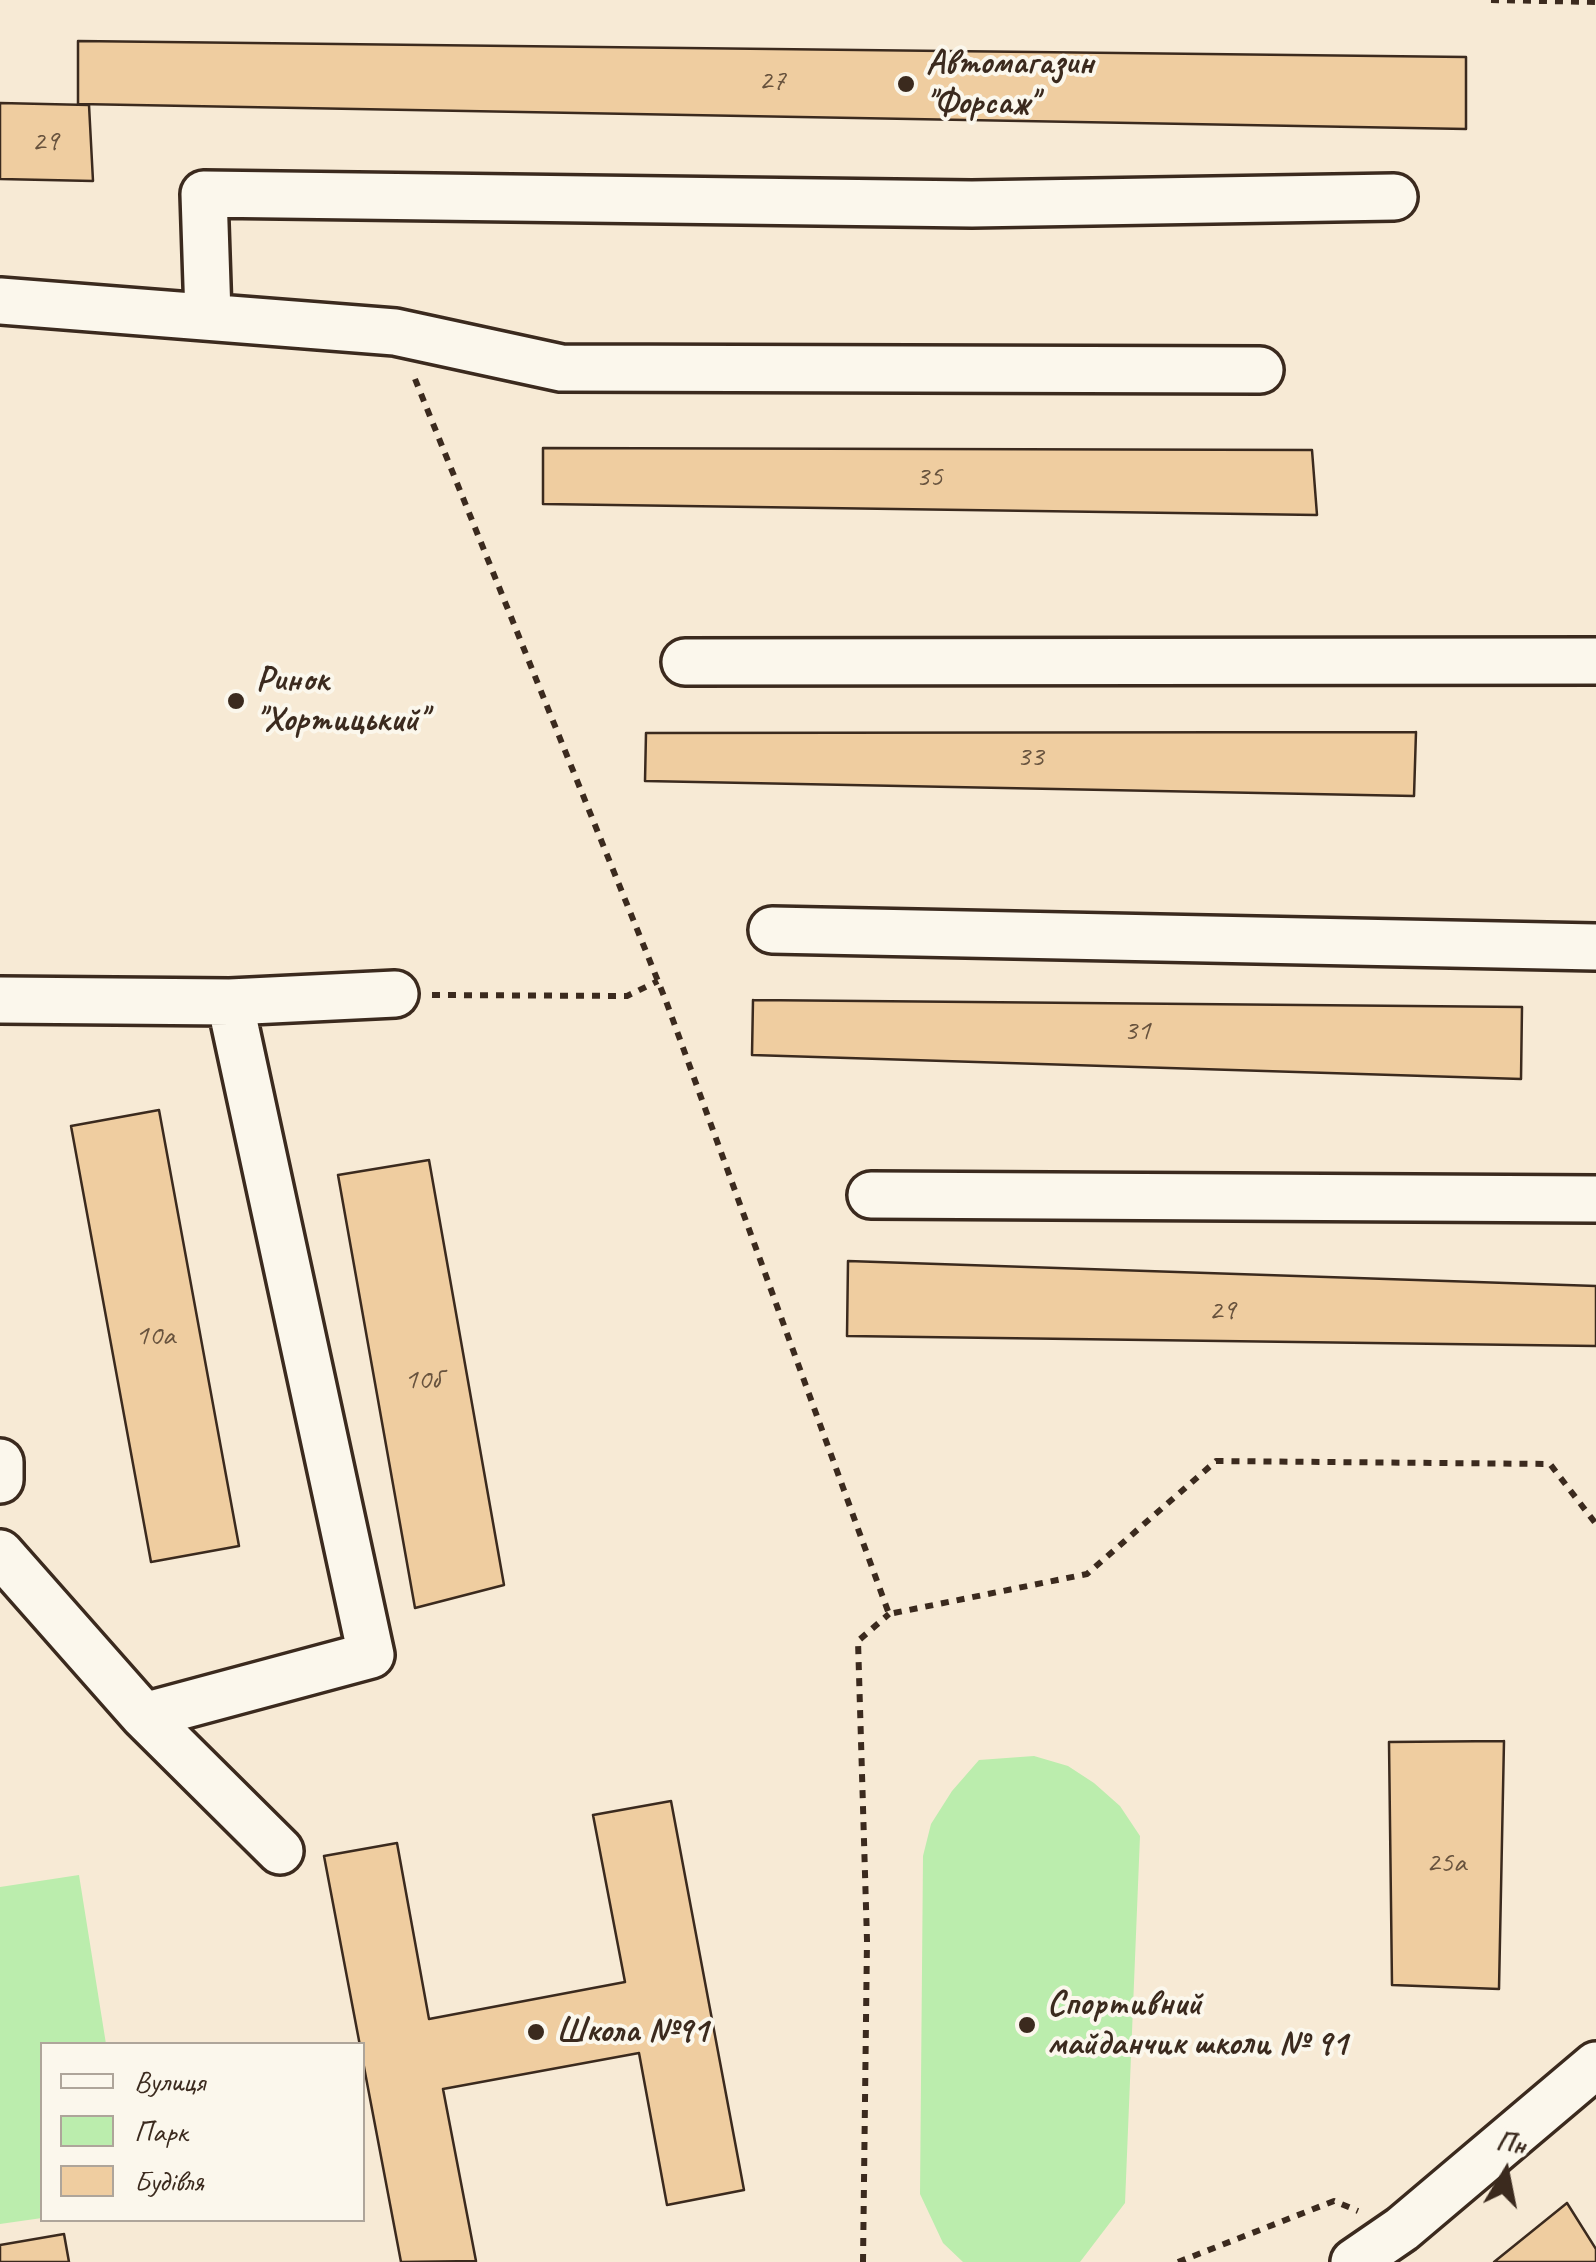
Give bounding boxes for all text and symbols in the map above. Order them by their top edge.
place label: Автомагазин "Форсаж" [926,43,1094,125]
house number: 27 [759,63,785,99]
marker: Автомагазин "Форсаж" [895,73,917,95]
house number: 29 [32,124,58,160]
house number: 35 [916,459,942,495]
place label: Ринок "Хортицький" [256,660,427,742]
marker: Ринок "Хортицький" [225,690,247,712]
house number: 33 [1017,739,1043,775]
house number: 31 [1124,1013,1150,1049]
house number: 29 [1209,1293,1235,1329]
house number: 10а [135,1318,175,1354]
house number: 10б [404,1362,440,1398]
house number: 25а [1426,1845,1466,1881]
place label: Спортивний майданчик школи № 91 [1047,1984,1347,2066]
place label: Школа №91 [556,2011,708,2053]
marker: Спортивний майданчик школи № 91 [1016,2014,1038,2036]
marker: Школа №91 [525,2021,547,2043]
legend [40,2042,365,2222]
text: Вулиця [134,2062,205,2100]
text: Парк [134,2112,188,2150]
north arrow [1456,2122,1556,2222]
text: Пн [1494,2122,1529,2162]
text: Будівля [134,2162,204,2200]

